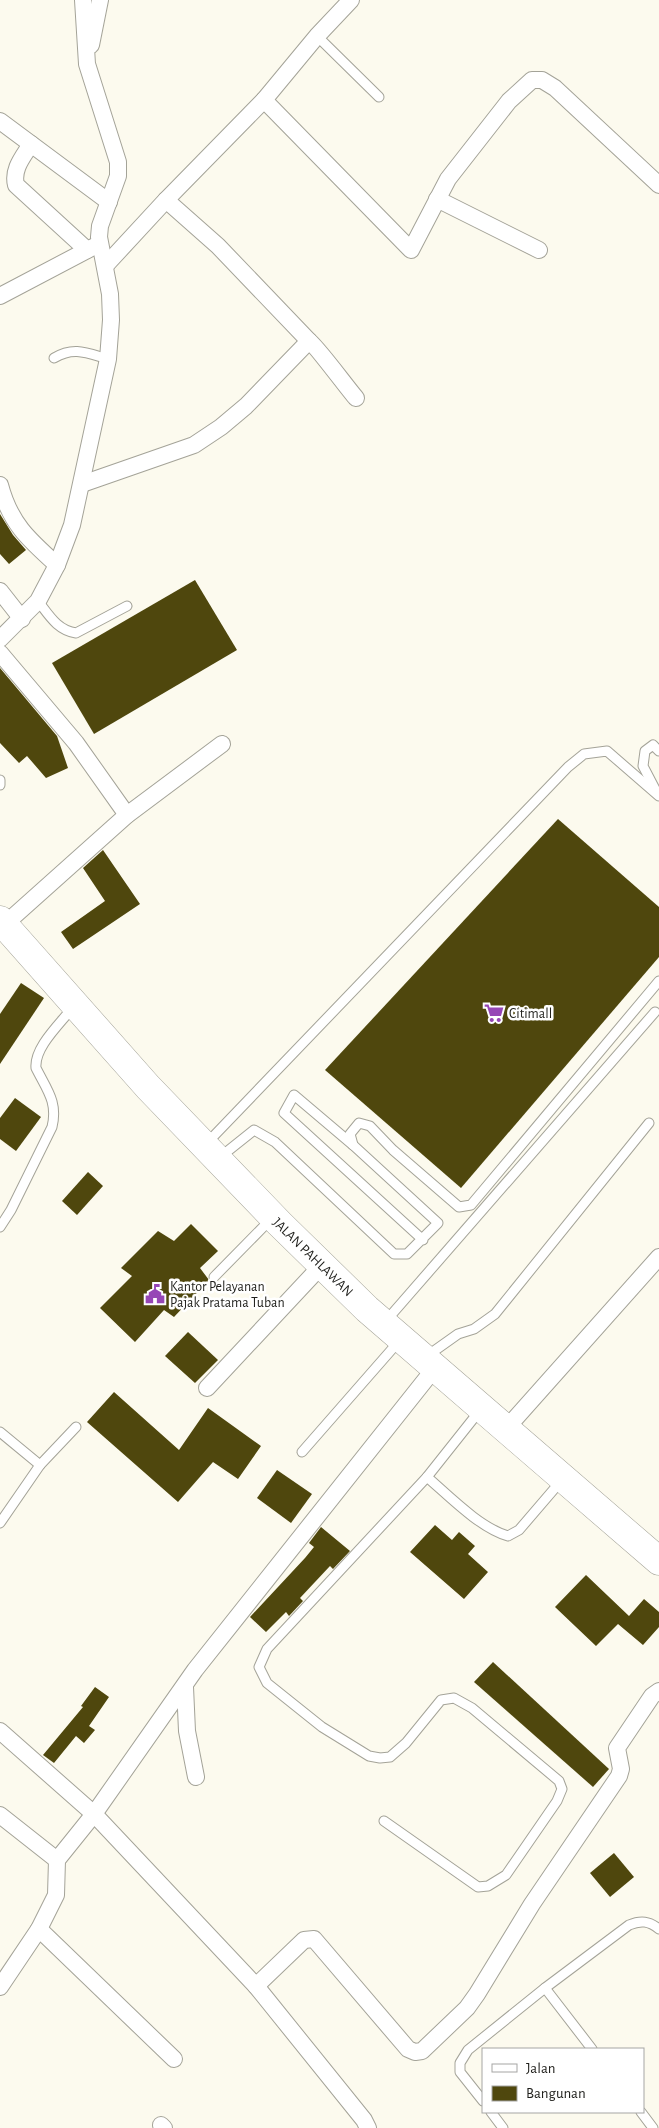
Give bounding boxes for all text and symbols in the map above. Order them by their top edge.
supermarket icon: Citimall [483,1002,505,1024]
place label: Citimall [509,1007,552,1021]
street label: JALAN PAHLAWAN [270,1215,355,1299]
place label: Kantor Pelayanan Pajak Pratama Tuban [170,1280,285,1310]
public building icon: Kantor Pelayanan Pajak Pratama Tuban [144,1283,166,1305]
legend [482,2048,644,2113]
text: Jalan [526,2061,556,2076]
text: Bangunan [526,2086,586,2101]

